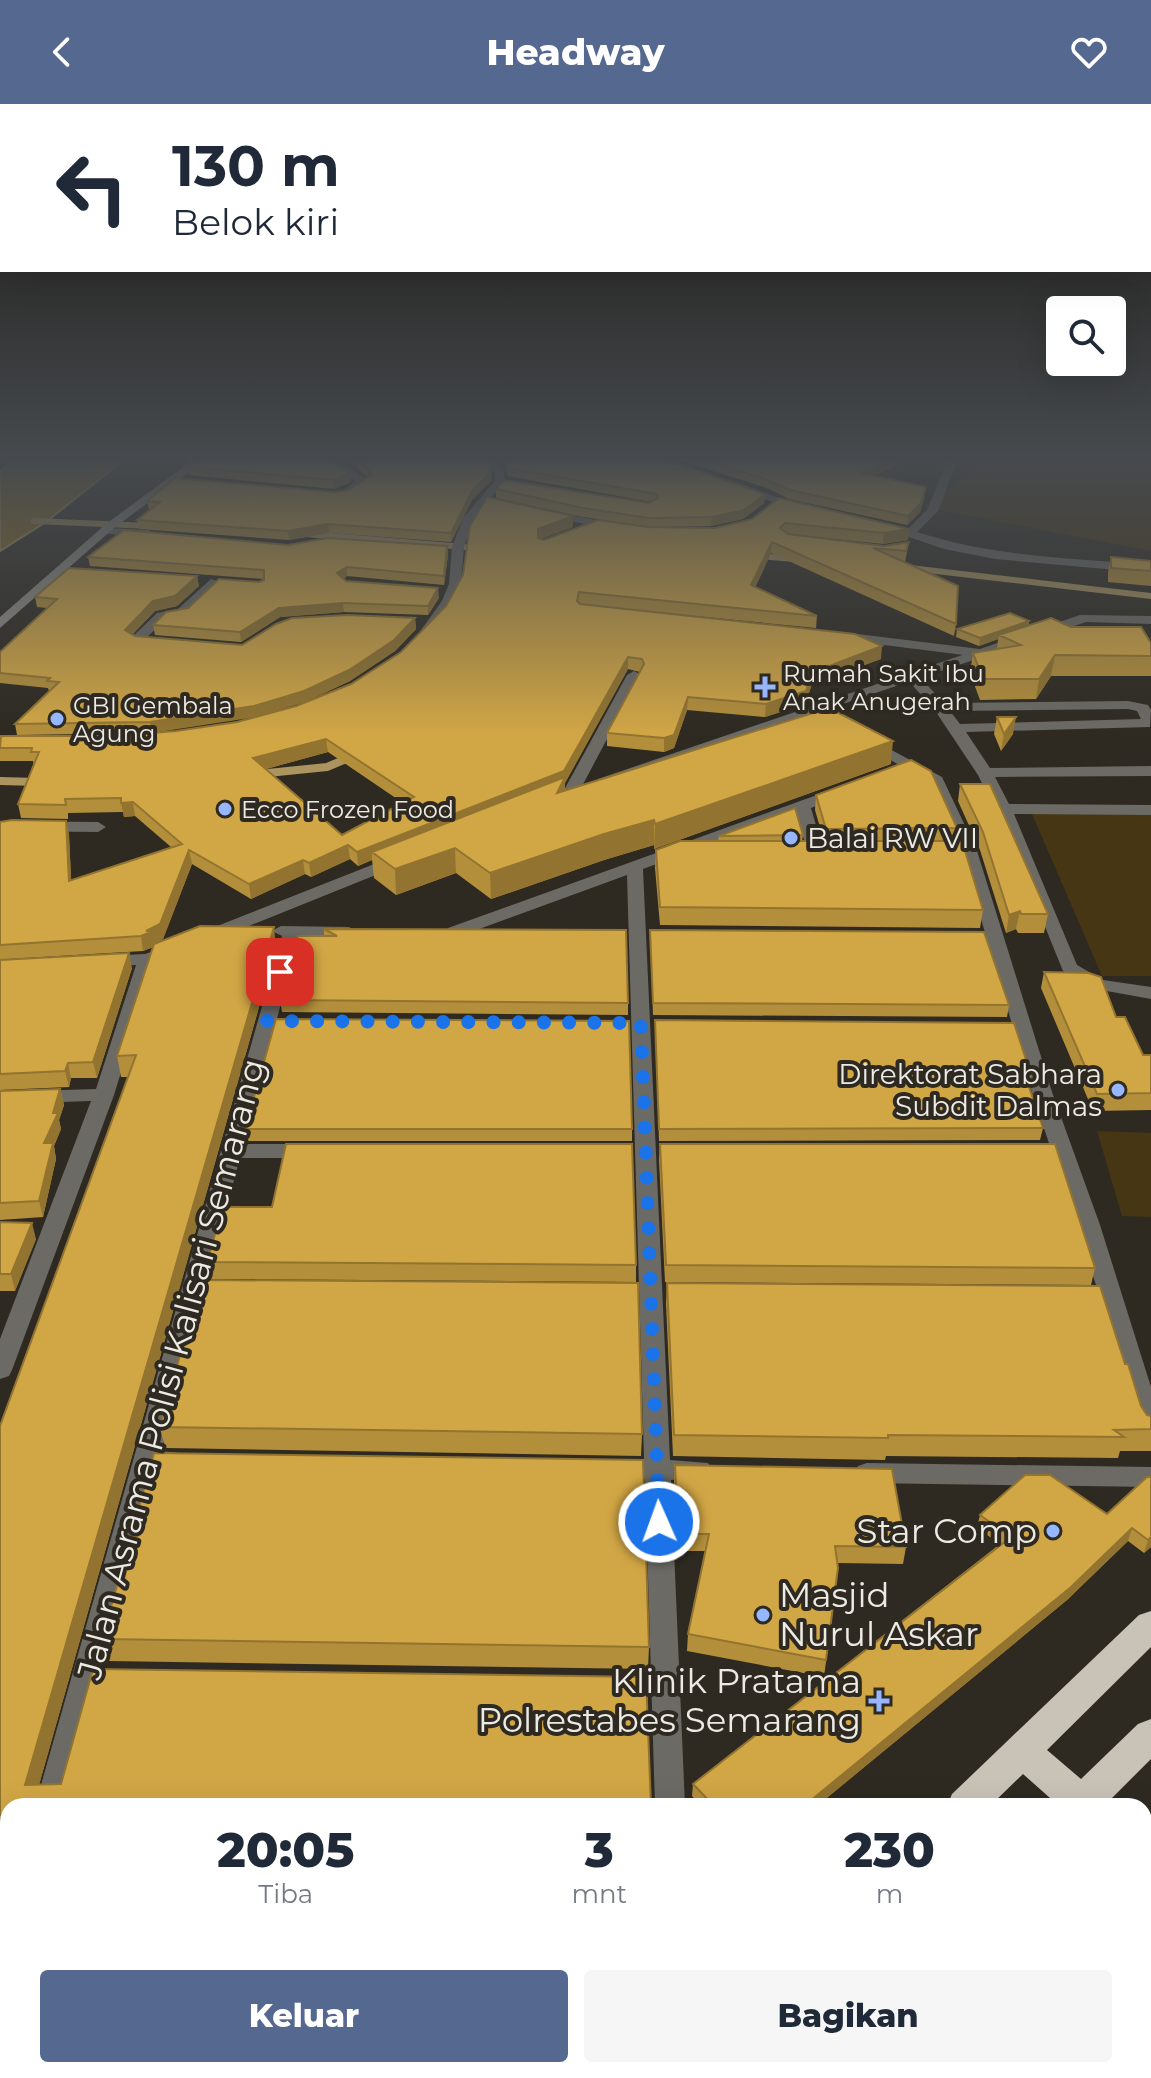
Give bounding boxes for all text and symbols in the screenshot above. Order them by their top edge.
icon: back [40,30,84,74]
text: Headway [487,30,665,74]
icon: heart [1067,30,1111,74]
text: 130 m [172,132,340,200]
icon: left [40,136,144,240]
text: Belok kiri [172,200,339,244]
map controls [1046,296,1126,376]
button: search [1046,296,1126,376]
place label: Rumah Sakit Ibu Anak Anugerah [783,659,984,716]
marker: Rumah Sakit Ibu Anak Anugerah [754,676,776,698]
place label: GBI Gembala Agung [73,691,233,748]
marker: GBI Gembala Agung [48,710,66,728]
place label: Ecco Frozen Food [241,795,454,824]
marker: Ecco Frozen Food [216,800,234,818]
place label: Balai RW VII [807,821,978,855]
marker: Balai RW VII [782,829,800,847]
pin [246,938,314,1006]
icon: arrive [258,950,302,994]
street label: Jalan Asrama Polisi Kalisari Semarang [68,1054,274,1685]
place label: Direktorat Sabhara Subdit Dalmas [838,1057,1102,1123]
marker: Direktorat Sabhara Subdit Dalmas [1109,1081,1127,1099]
position arrow [617,1480,701,1564]
place label: Star Comp [857,1510,1037,1552]
marker: Star Comp [1044,1522,1062,1540]
place label: Masjid Nurul Askar [779,1574,979,1655]
marker: Masjid Nurul Askar [754,1606,772,1624]
place label: Klinik Pratama Polrestabes Semarang [478,1660,861,1741]
marker: Klinik Pratama Polrestabes Semarang [868,1690,890,1712]
text: 20:05 [217,1821,354,1879]
text: 3 [585,1821,614,1879]
text: 230 [844,1821,935,1879]
text: Tiba [258,1878,313,1910]
text: mnt [571,1878,627,1910]
text: m [876,1878,903,1910]
button: Keluar [40,1970,568,2062]
button: Bagikan [584,1970,1112,2062]

